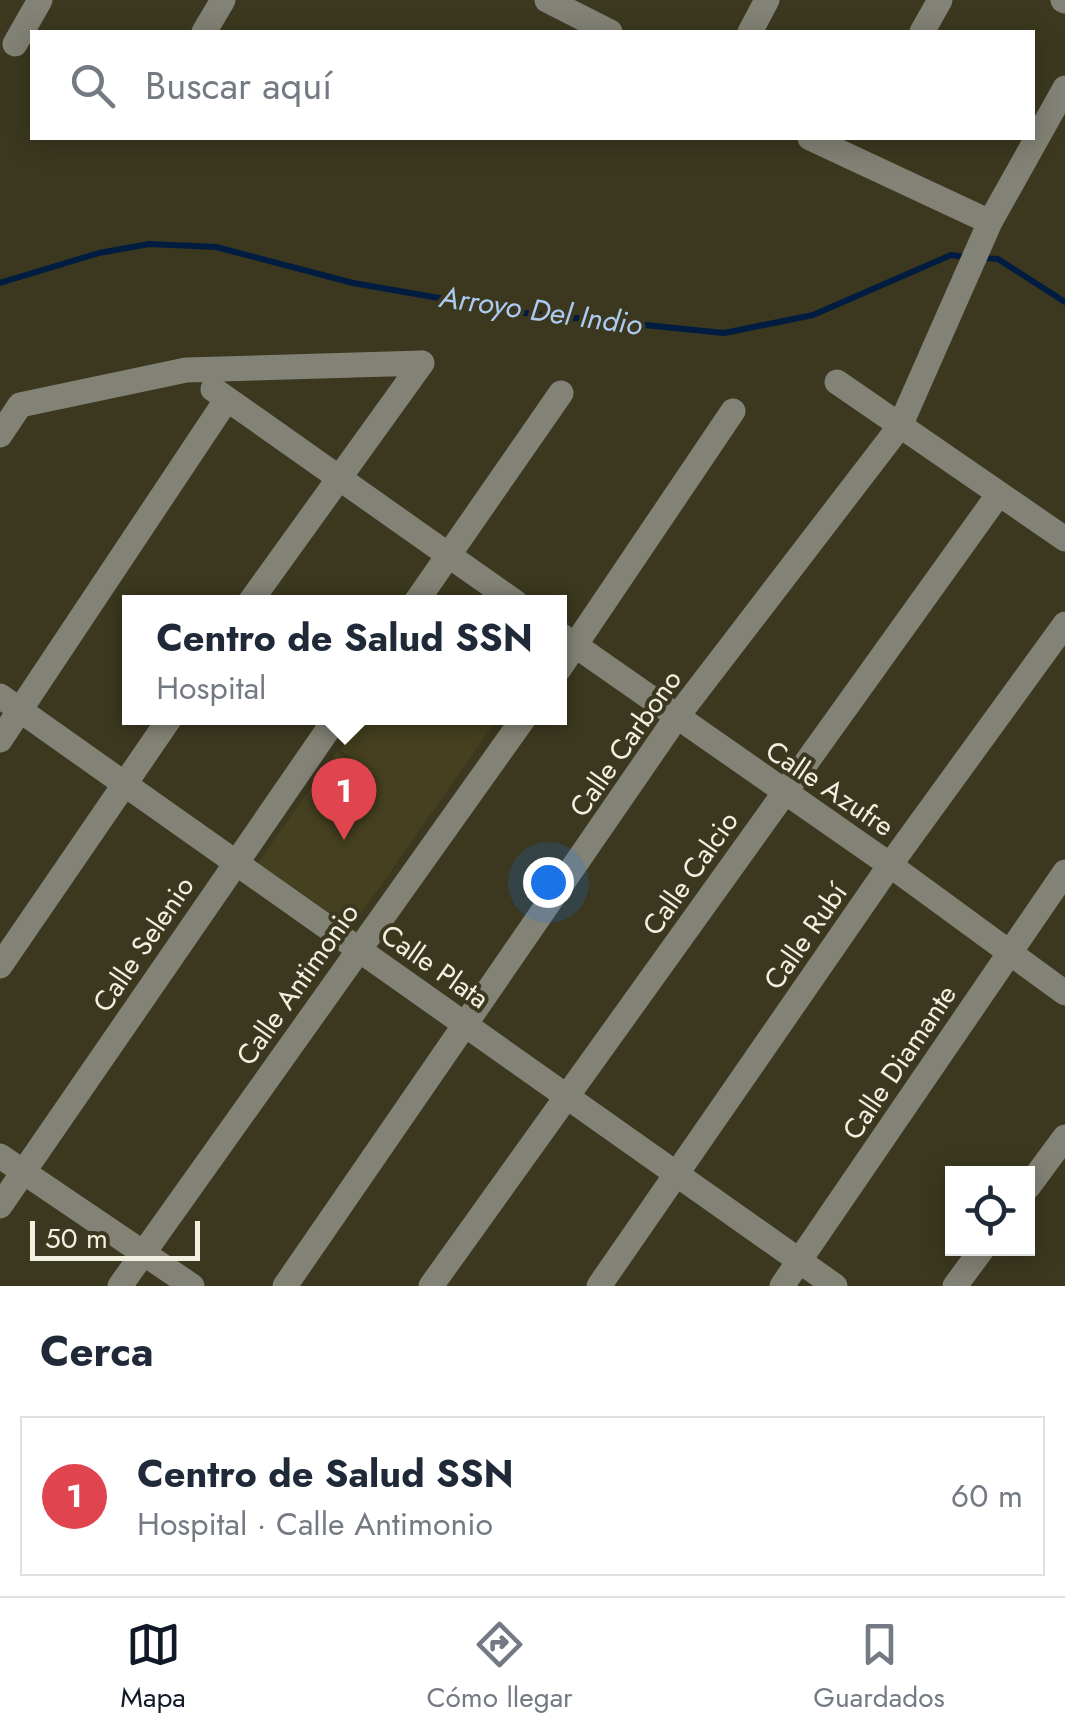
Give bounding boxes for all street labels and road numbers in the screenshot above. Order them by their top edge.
street label: Calle Carbono [559,661,691,825]
street label: Calle Azufre [757,730,902,847]
street label: Calle Calcio [632,803,748,944]
street label: Calle Selenio [83,868,204,1021]
street label: Calle Rubí [754,873,858,998]
street label: Calle Antimonio [226,895,369,1074]
street label: Calle Plata [372,914,497,1019]
street label: Calle Diamante [832,976,967,1148]

